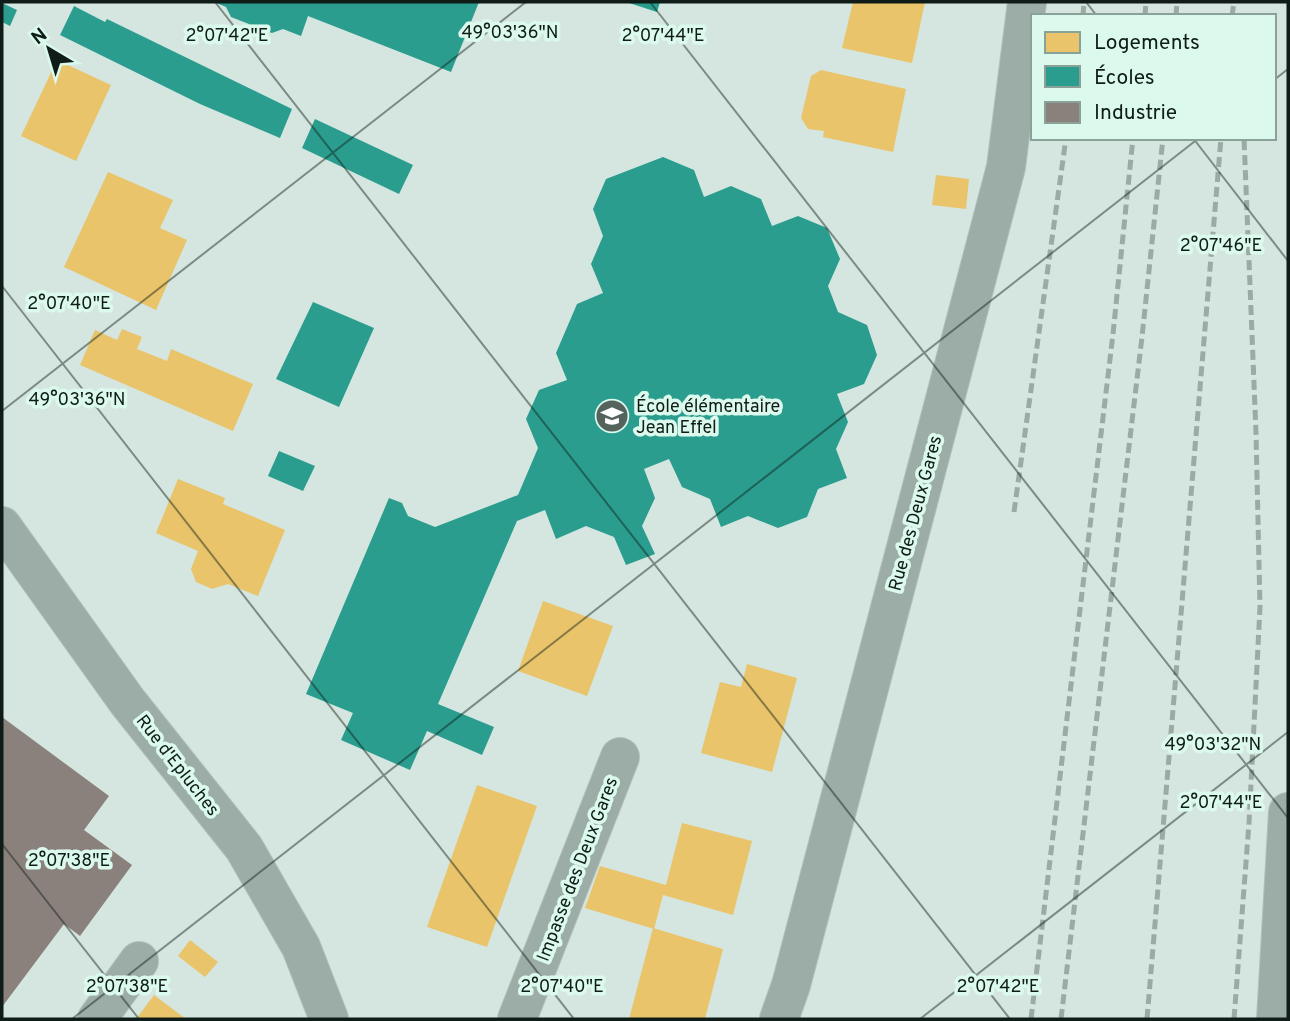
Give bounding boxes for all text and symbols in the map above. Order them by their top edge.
north arrow [14,14,84,84]
legend [1031,14,1276,140]
text: 49°03'36"N [462,22,558,45]
text: N [27,24,53,51]
text: 2°07'42"E [186,25,268,48]
text: 2°07'44"E [621,25,705,48]
text: Logements [1094,30,1200,57]
text: Écoles [1094,64,1155,92]
text: Industrie [1094,100,1177,127]
text: 2°07'46"E [1180,235,1262,258]
text: 2°07'40"E [27,293,111,316]
text: 49°03'36"N [29,389,125,412]
place label: École élémentaire Jean Effel [636,394,780,440]
school or university icon: École élémentaire Jean Effel [593,397,631,435]
street label: Rue des Deux Gares [885,433,948,594]
street label: Rue d'Epluches [130,711,224,821]
text: 49°03'32"N [1165,734,1261,757]
street label: Impasse des Deux Gares [533,774,624,965]
text: 2°07'44"E [1179,792,1263,815]
text: 2°07'38"E [28,850,110,873]
text: 2°07'38"E [86,976,168,999]
text: 2°07'40"E [520,976,604,999]
text: 2°07'42"E [957,976,1039,999]

